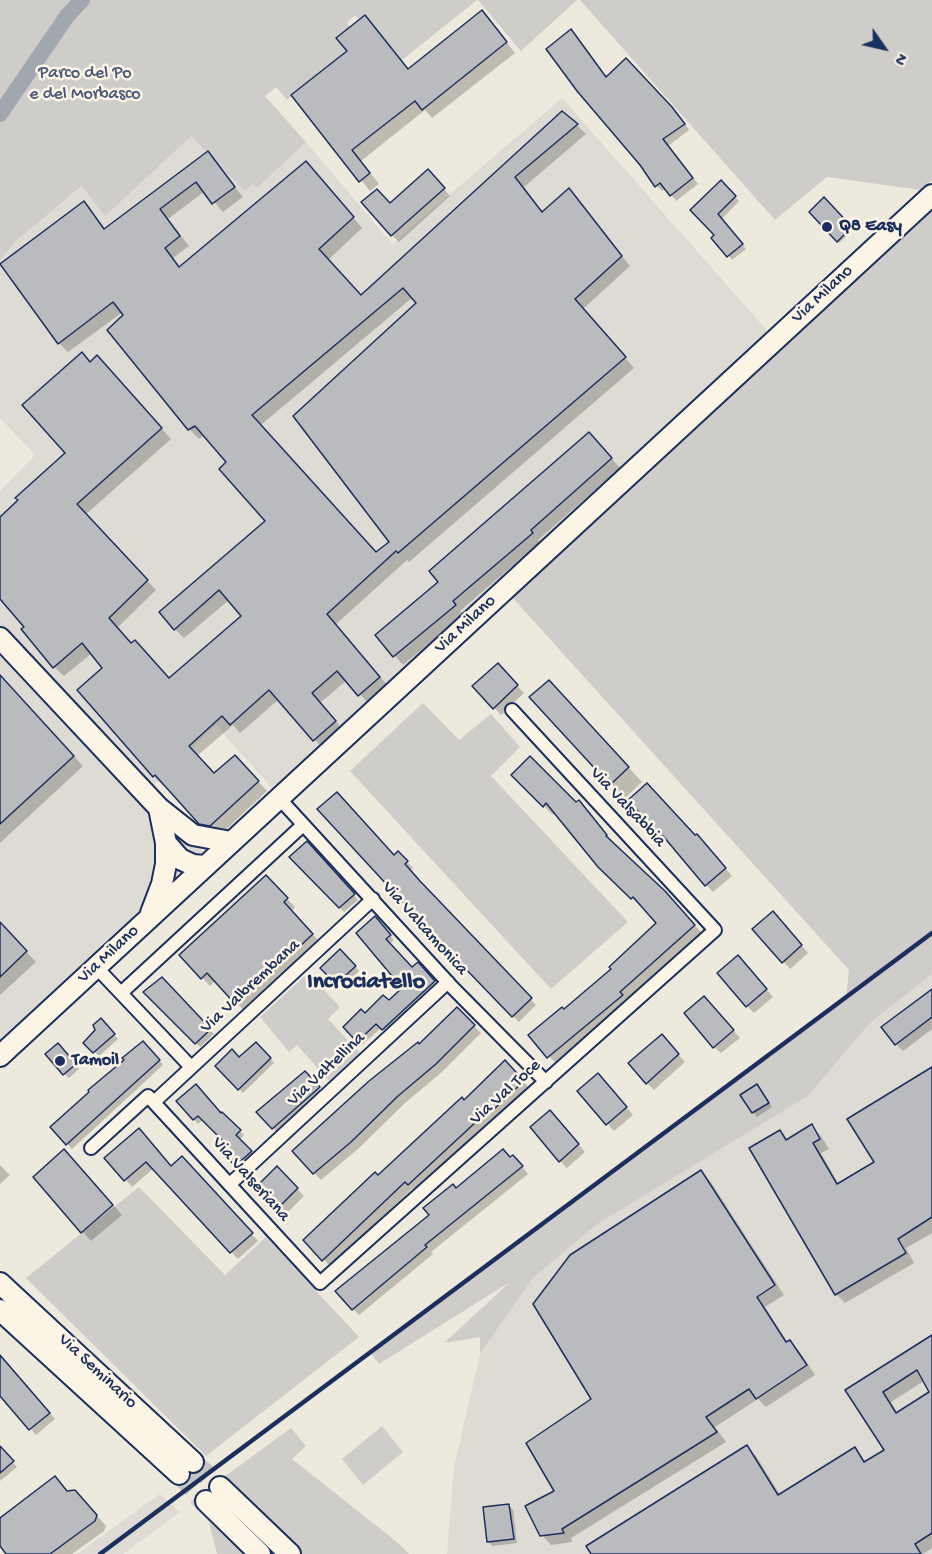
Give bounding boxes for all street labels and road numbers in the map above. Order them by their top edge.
street label: Via Milano [788,261,858,329]
street label: Via Milano [431,591,501,659]
street label: Via Valsabbia [584,763,670,853]
street label: Via Valcamonica [376,878,472,980]
street label: Via Milano [74,921,144,989]
street label: Via Valbrembana [197,935,305,1039]
street label: Via Valtellina [283,1028,371,1112]
street label: Via Val Toce [466,1056,546,1130]
street label: Via Valseriana [206,1133,294,1227]
street label: Via Seminario [53,1330,141,1414]

